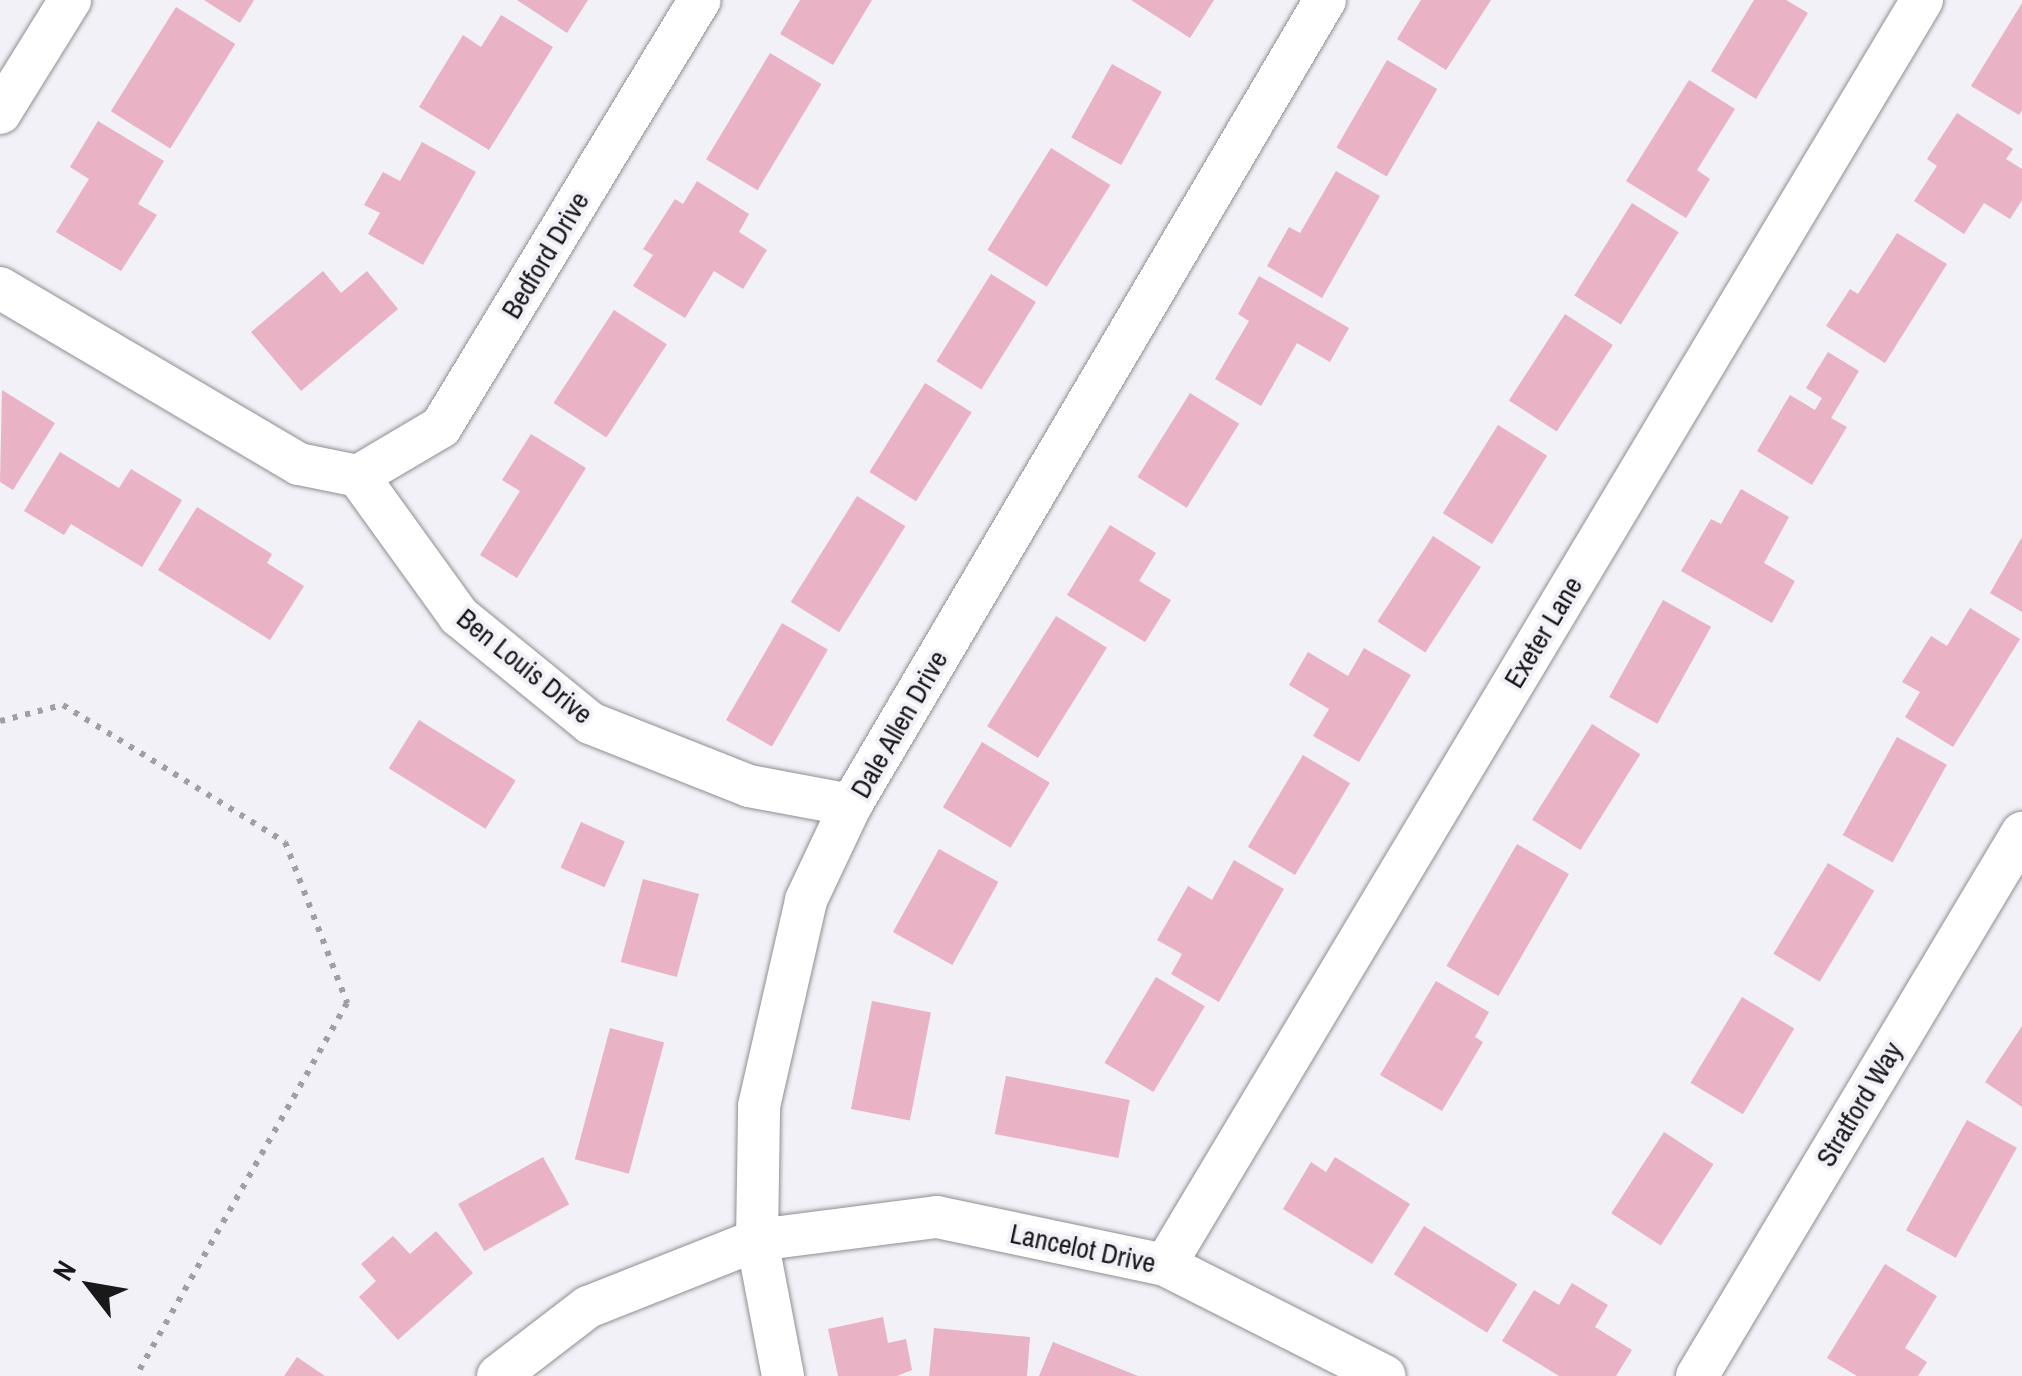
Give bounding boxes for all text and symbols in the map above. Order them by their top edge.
street label: Bedford Drive [494,186,596,324]
street label: Exeter Lane [1497,570,1589,694]
street label: Ben Louis Drive [450,601,600,731]
street label: Dale Allen Drive [843,644,955,804]
street label: Stratford Way [1809,1036,1909,1172]
street label: Lancelot Drive [1007,1216,1159,1280]
north arrow [40,1236,140,1336]
text: N [44,1254,85,1287]

